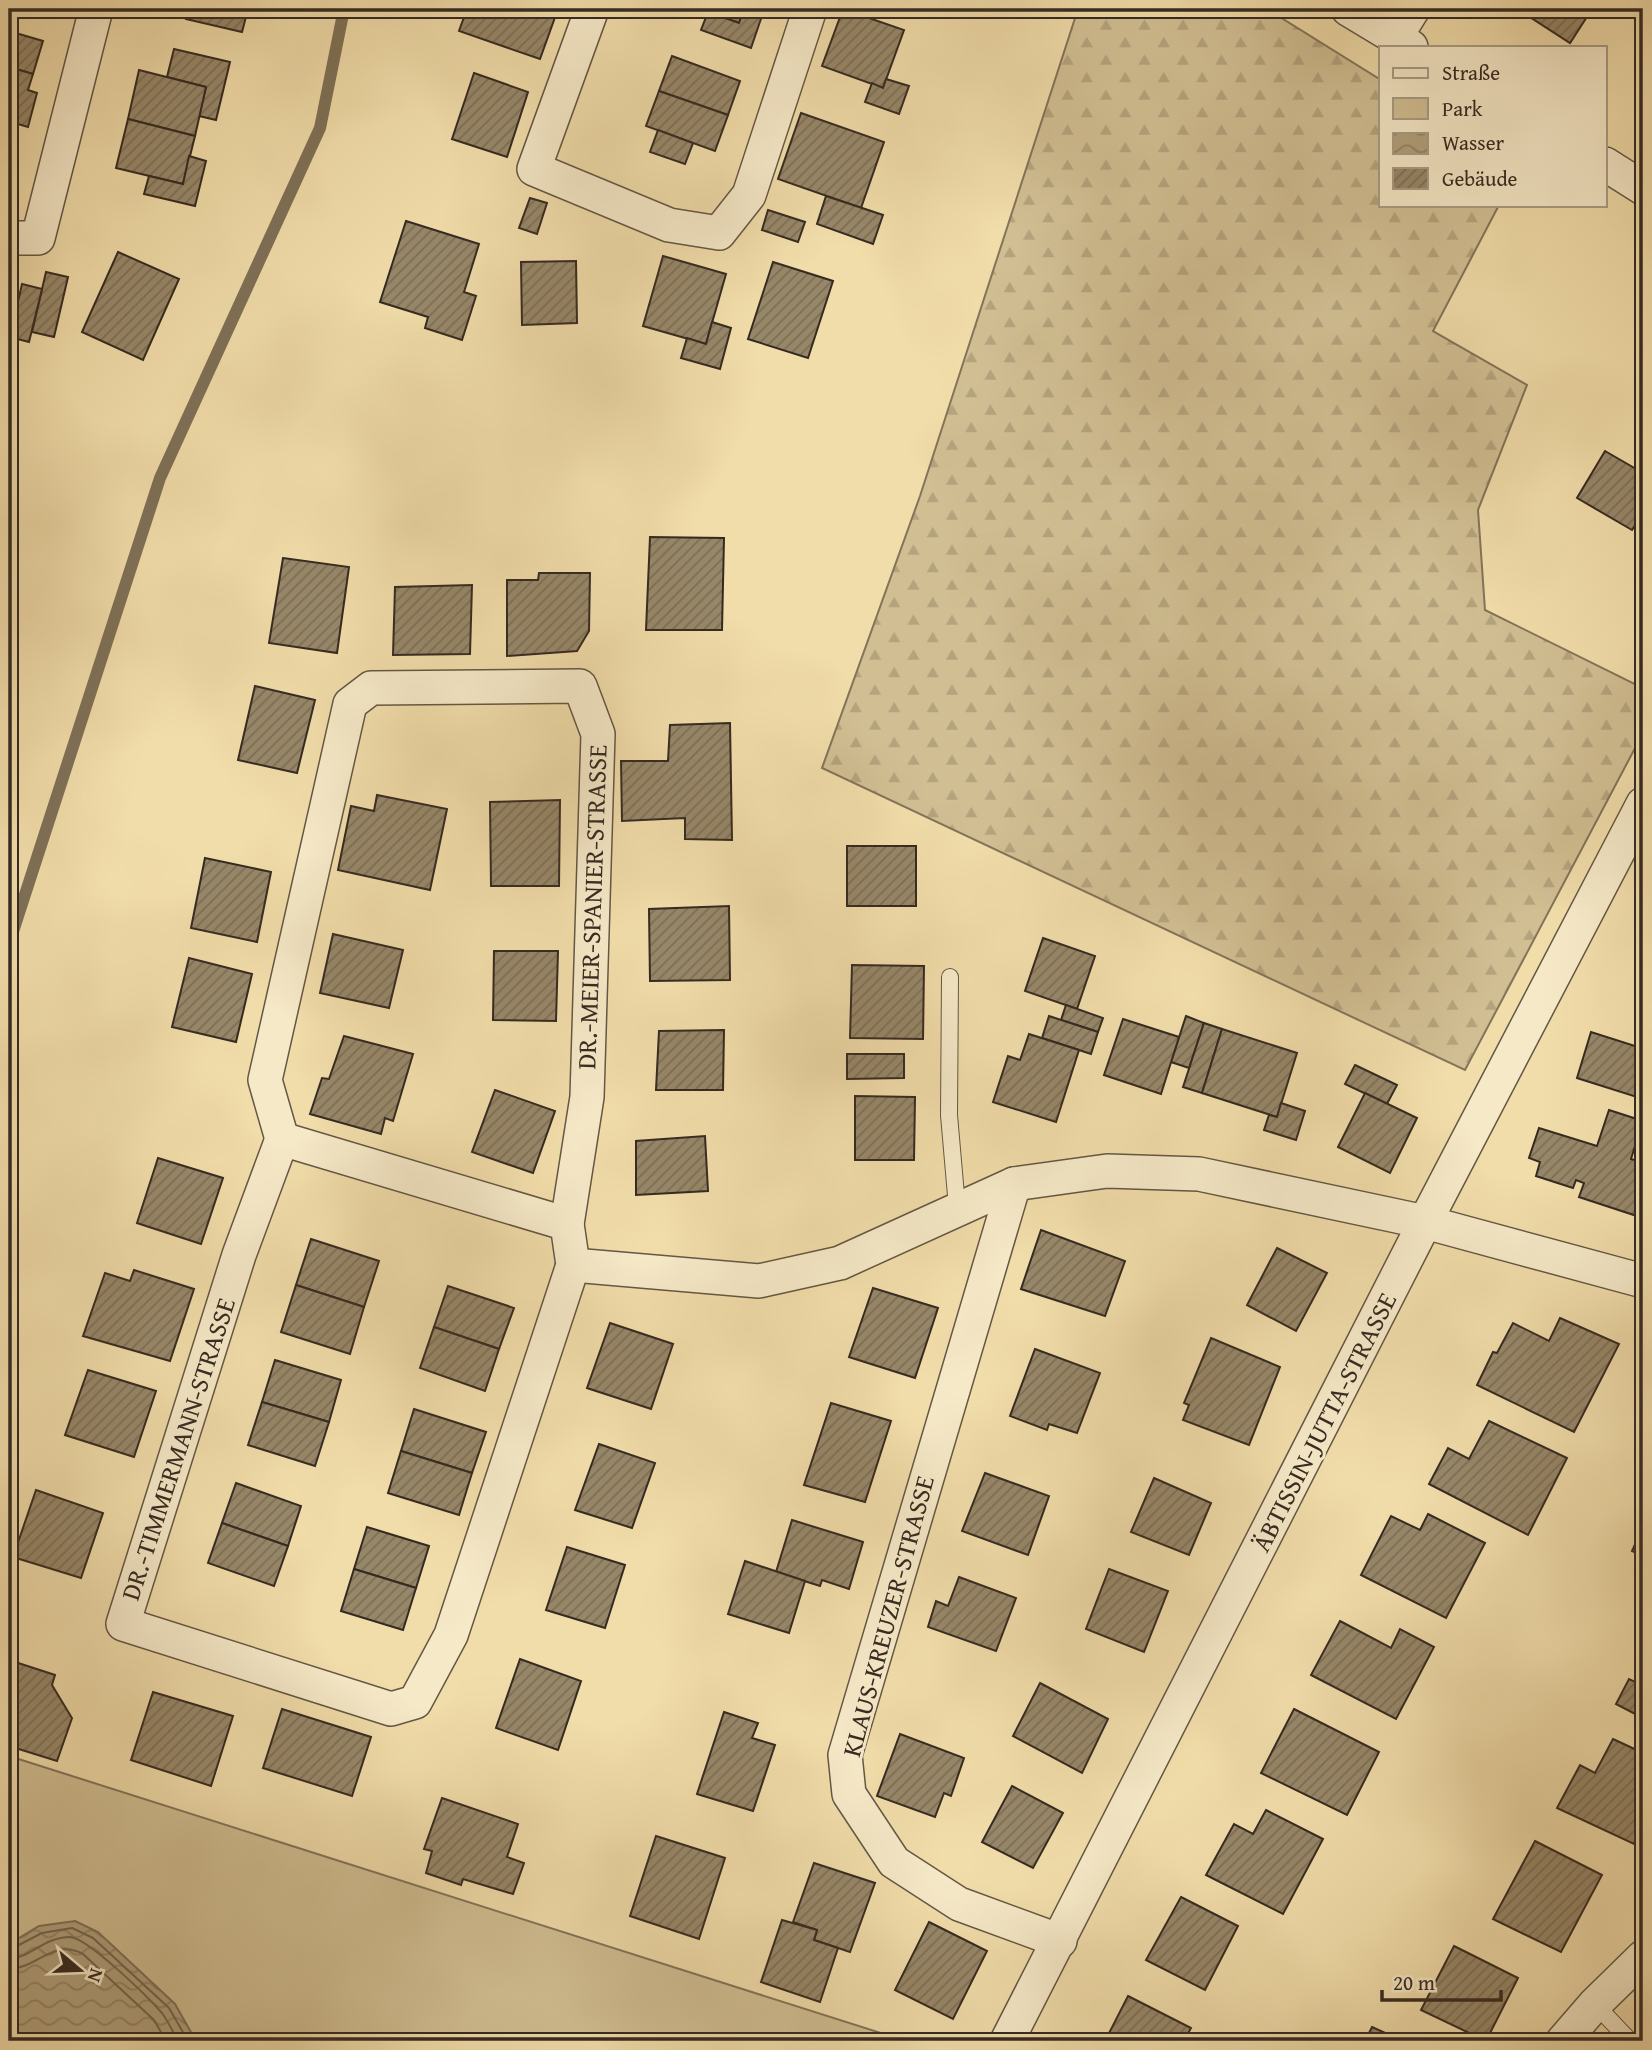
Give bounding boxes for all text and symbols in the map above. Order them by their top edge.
legend [1379,46,1606,206]
text: Straße [1442,57,1500,88]
text: Park [1442,93,1483,124]
text: Wasser [1442,127,1504,158]
text: Gebäude [1442,163,1518,194]
street label: DR.-MEIER-SPANIER-STRASSE [566,744,617,1070]
street label: ÄBTISSIN-JUTTA-STRASSE [1241,1285,1406,1558]
street label: DR.-TIMMERMANN-STRASSE [110,1293,245,1605]
street label: KLAUS-KREUZER-STRASSE [831,1471,944,1761]
north arrow [46,1934,116,2004]
scale bar [1382,1959,1502,2003]
text: N [81,1965,111,1986]
text: 20 m [1393,1967,1435,1998]

